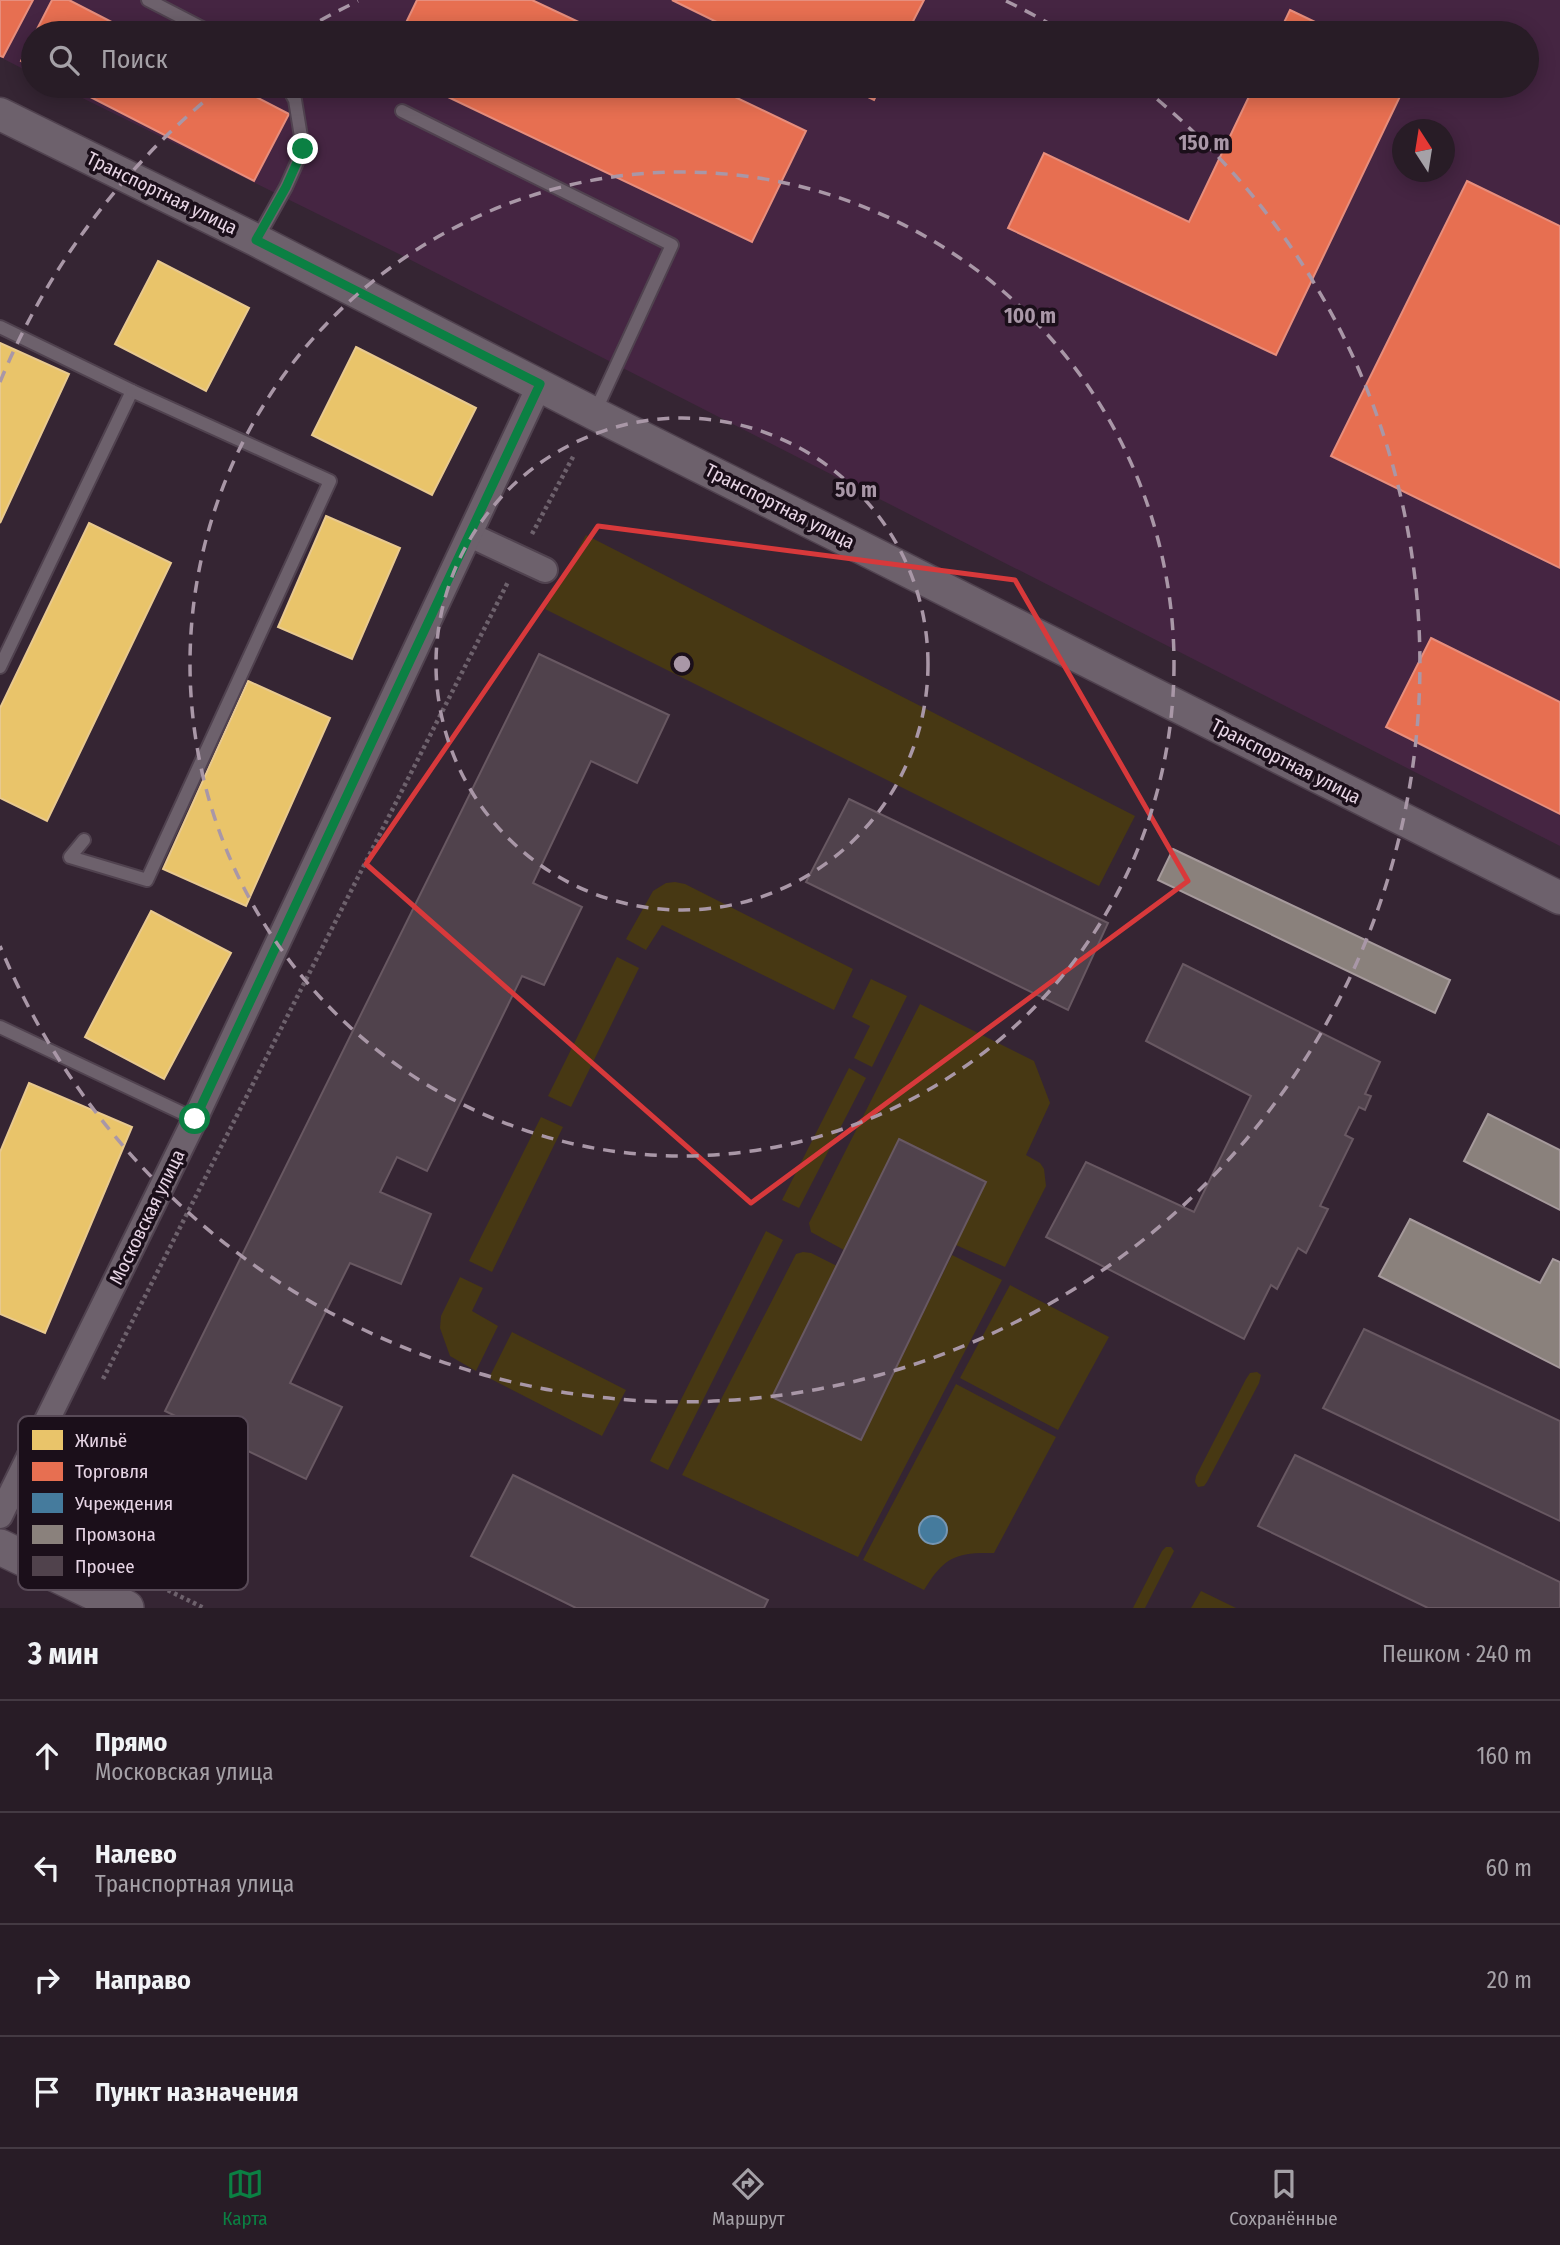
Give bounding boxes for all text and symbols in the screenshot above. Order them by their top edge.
search box [21,21,1539,98]
icon: search [45,41,83,79]
text: Поиск [101,44,168,75]
north arrow [1392,119,1455,182]
text: 150 m [1178,130,1230,156]
route end [287,133,318,164]
street label: Транспортная улица [83,147,241,239]
text: 100 m [1004,303,1056,329]
street label: Транспортная улица [701,458,859,554]
text: 50 m [835,477,877,503]
centre of rings [670,652,694,676]
street label: Транспортная улица [1207,713,1365,809]
route start [179,1103,210,1134]
street label: Московская улица [104,1146,190,1288]
legend [18,1416,248,1590]
text: Жильё [75,1429,127,1452]
text: Торговля [75,1460,148,1483]
text: Учреждения [74,1492,173,1515]
text: Промзона [75,1523,156,1546]
text: Прочее [75,1555,135,1578]
text: 3 мин [28,1636,99,1672]
text: Пешком · 240 m [1382,1640,1532,1668]
text: Прямо [95,1727,167,1758]
icon: ahead [28,1737,66,1775]
text: 160 m [1477,1742,1532,1770]
text: Московская улица [95,1758,273,1786]
text: Налево [95,1839,177,1870]
icon: left [28,1849,66,1887]
text: 60 m [1486,1854,1532,1882]
text: Транспортная улица [95,1870,294,1898]
icon: right [28,1961,66,1999]
text: Направо [95,1965,191,1996]
text: 20 m [1487,1966,1532,1994]
icon: arrive [28,2073,66,2111]
text: Пункт назначения [95,2077,299,2108]
tab: Карта [222,2165,268,2230]
tab: Маршрут [712,2165,785,2230]
tab: Сохранённые [1229,2165,1338,2230]

